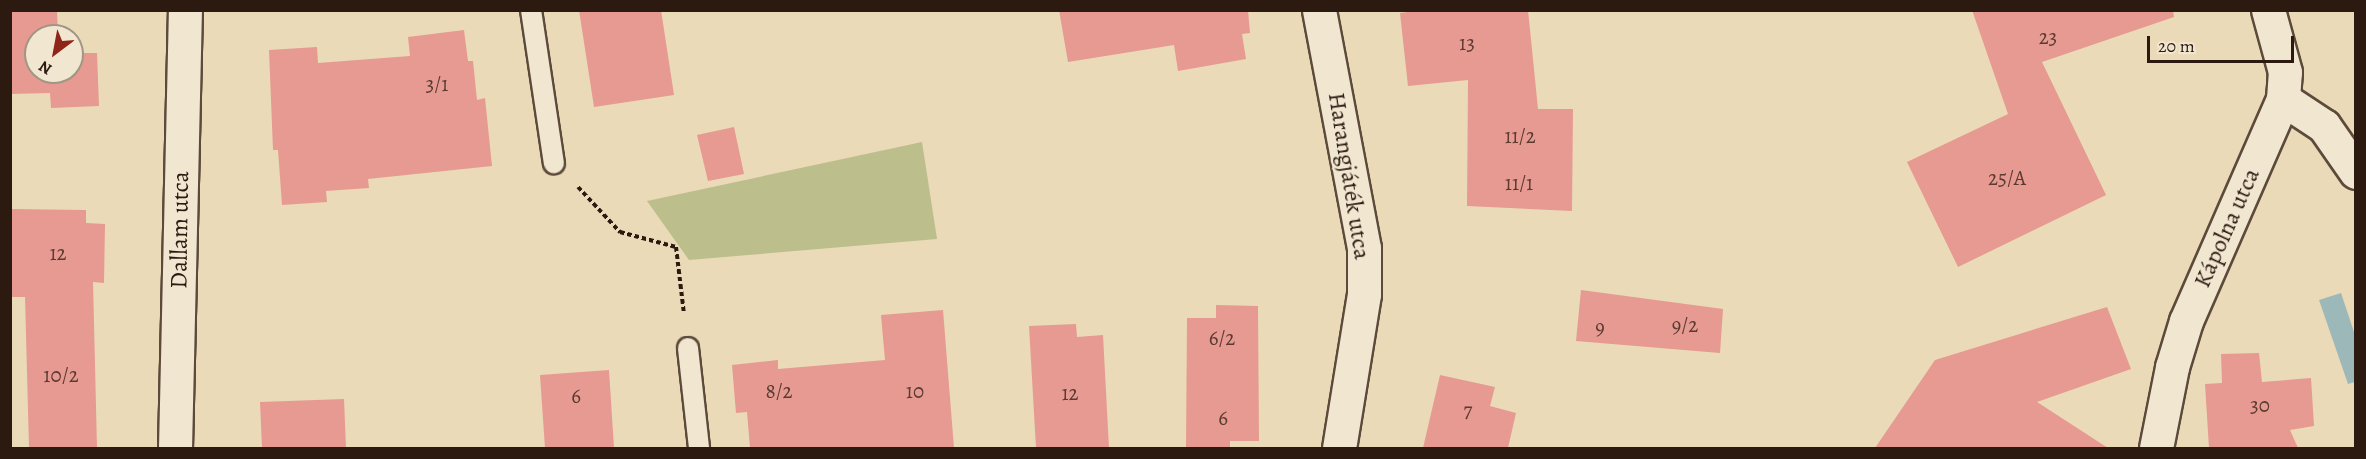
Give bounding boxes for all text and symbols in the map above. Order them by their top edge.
north arrow [24,24,84,84]
house number: 23 [2039,24,2057,50]
scale bar [2150,24,2297,62]
house number: 13 [1459,30,1475,56]
text: 20 m [2158,34,2195,58]
text: N [35,55,56,80]
house number: 3/1 [426,71,448,97]
street label: Harangjáték utca [1322,90,1376,262]
house number: 11/2 [1504,123,1536,149]
street label: Kápolna utca [2188,164,2266,292]
house number: 25/A [1988,165,2026,191]
house number: 11/1 [1505,170,1533,196]
street label: Dallam utca [165,171,195,289]
house number: 12 [49,240,67,266]
house number: 9/2 [1672,312,1698,338]
house number: 9 [1595,314,1605,340]
house number: 6/2 [1209,325,1235,351]
house number: 10/2 [43,362,79,388]
house number: 8/2 [765,378,793,404]
house number: 10 [906,378,924,404]
house number: 12 [1061,380,1079,406]
house number: 6 [571,383,581,409]
house number: 30 [2250,392,2270,418]
house number: 7 [1464,397,1472,423]
house number: 6 [1218,405,1228,431]

